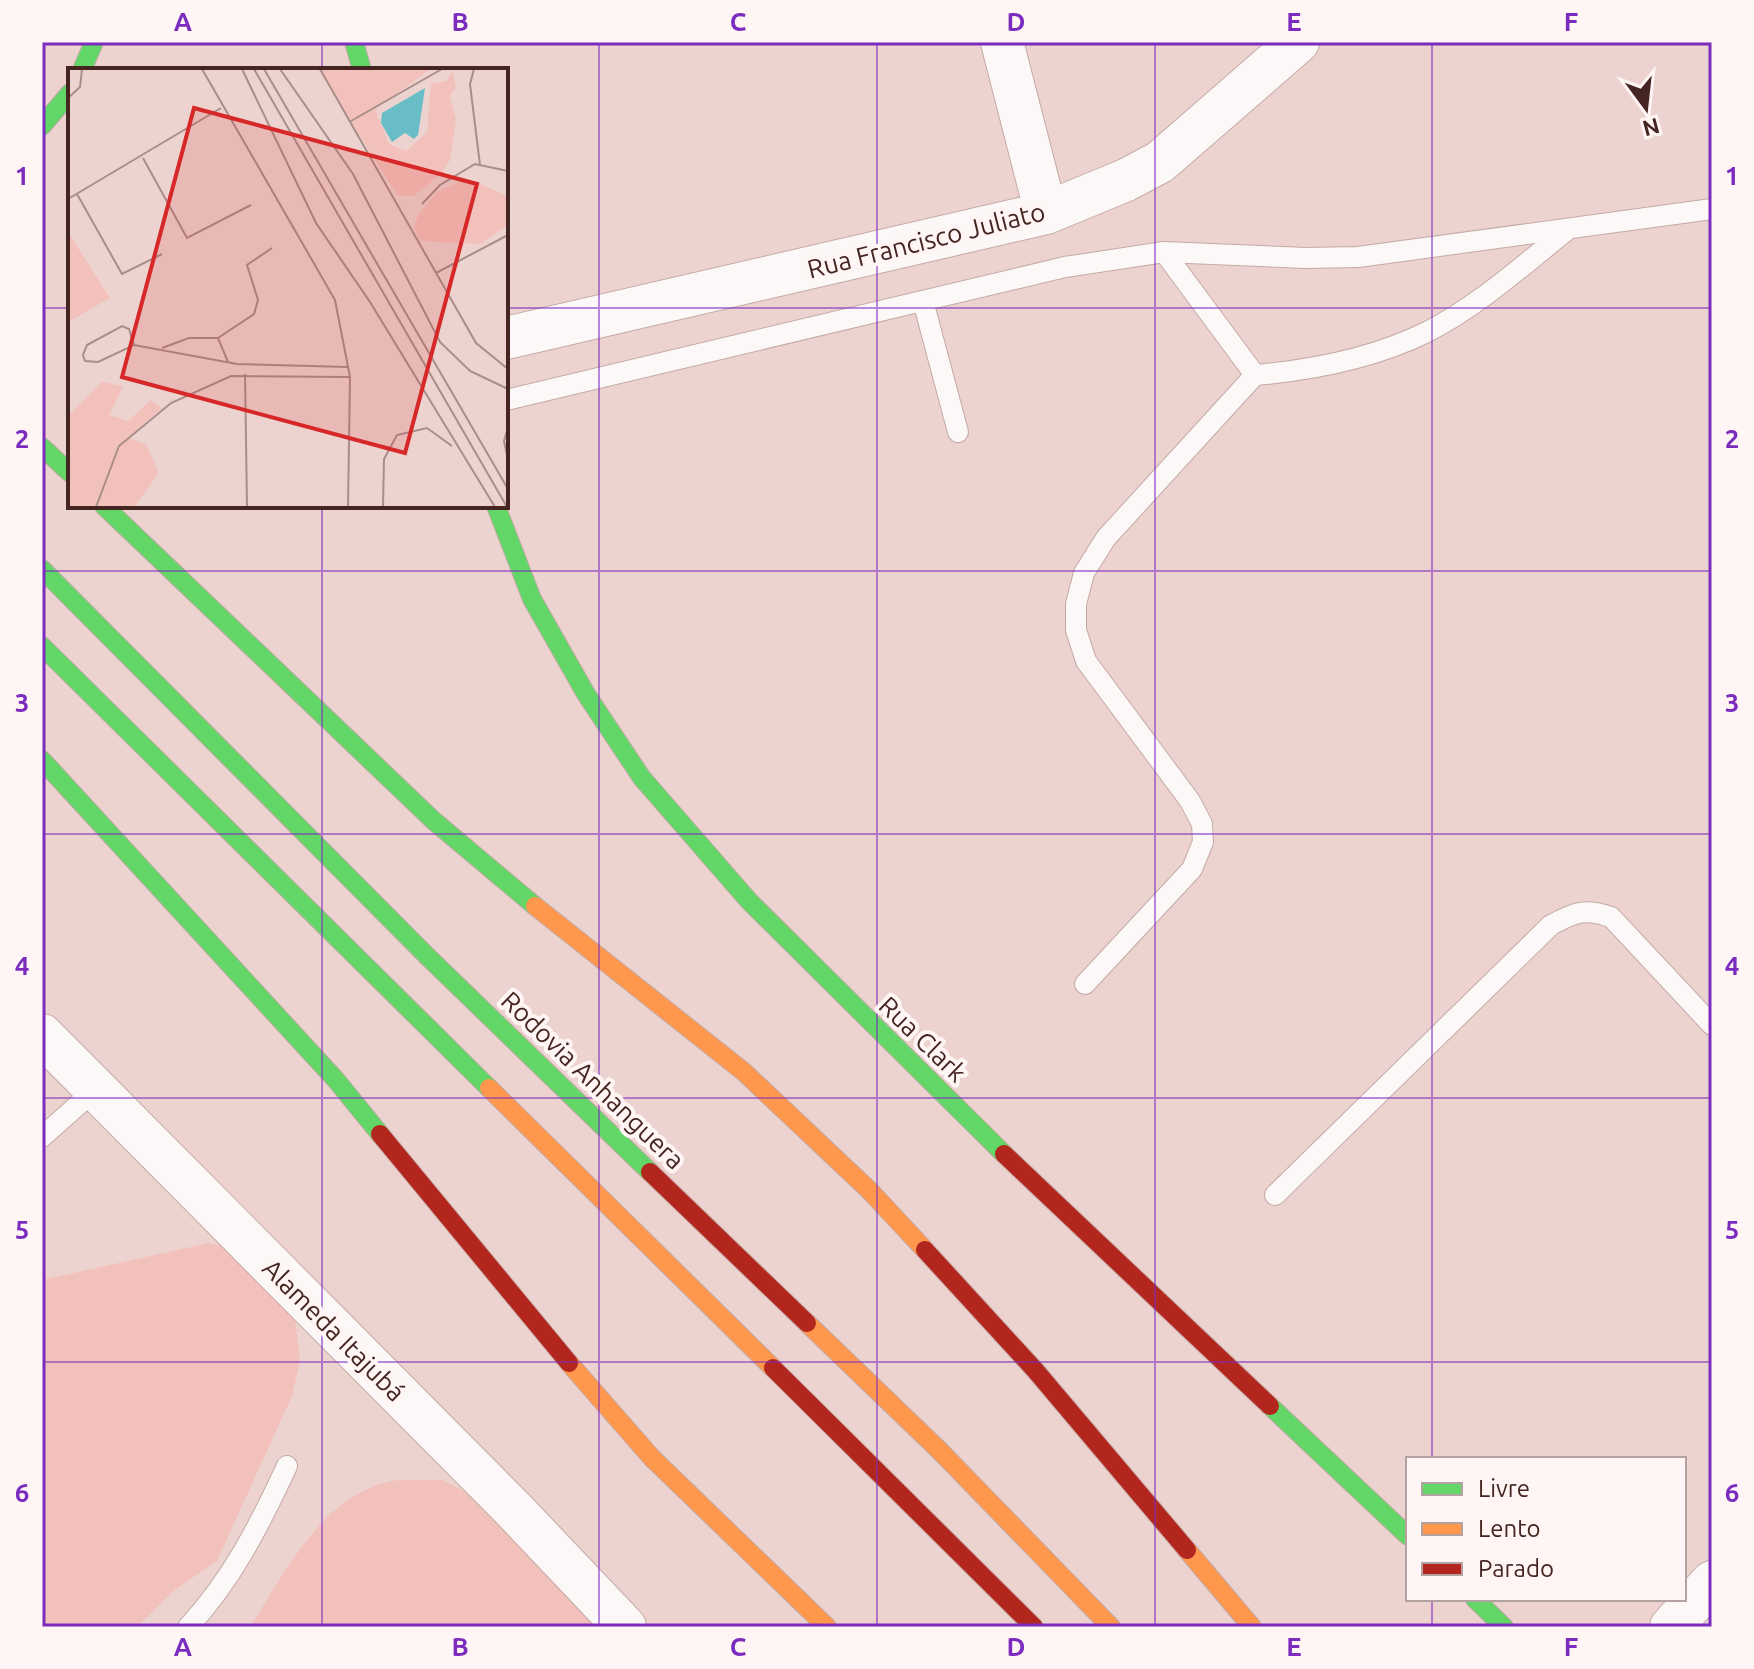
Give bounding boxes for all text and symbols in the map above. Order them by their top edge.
text: A [174,7,193,36]
text: B [451,7,469,36]
text: C [730,7,747,36]
text: D [1007,7,1025,36]
text: E [1286,7,1302,36]
text: F [1564,7,1578,36]
inset map [68,68,508,508]
north arrow [1606,68,1686,148]
text: N [1640,114,1662,142]
text: 1 [15,161,29,190]
text: 1 [1725,161,1739,190]
street label: Rua Francisco Juliato [804,196,1048,284]
text: 2 [15,424,29,453]
text: 2 [1725,424,1739,453]
text: 3 [15,688,29,717]
text: 3 [1725,688,1739,717]
text: 4 [15,951,29,980]
text: 4 [1725,951,1739,980]
street label: Rodovia Anhanguera [496,985,690,1175]
street label: Rua Clark [874,991,972,1087]
text: 5 [15,1215,29,1244]
text: 5 [1725,1215,1739,1244]
street label: Alameda Itajubá [257,1253,411,1407]
legend [1406,1457,1686,1601]
text: Livre [1478,1475,1530,1502]
text: 6 [15,1478,29,1507]
text: 6 [1725,1478,1739,1507]
text: Lento [1478,1515,1541,1542]
text: Parado [1478,1555,1554,1582]
text: A [174,1632,193,1661]
text: B [451,1632,469,1661]
text: C [730,1632,747,1661]
text: D [1007,1632,1025,1661]
text: E [1286,1632,1302,1661]
text: F [1564,1632,1578,1661]

